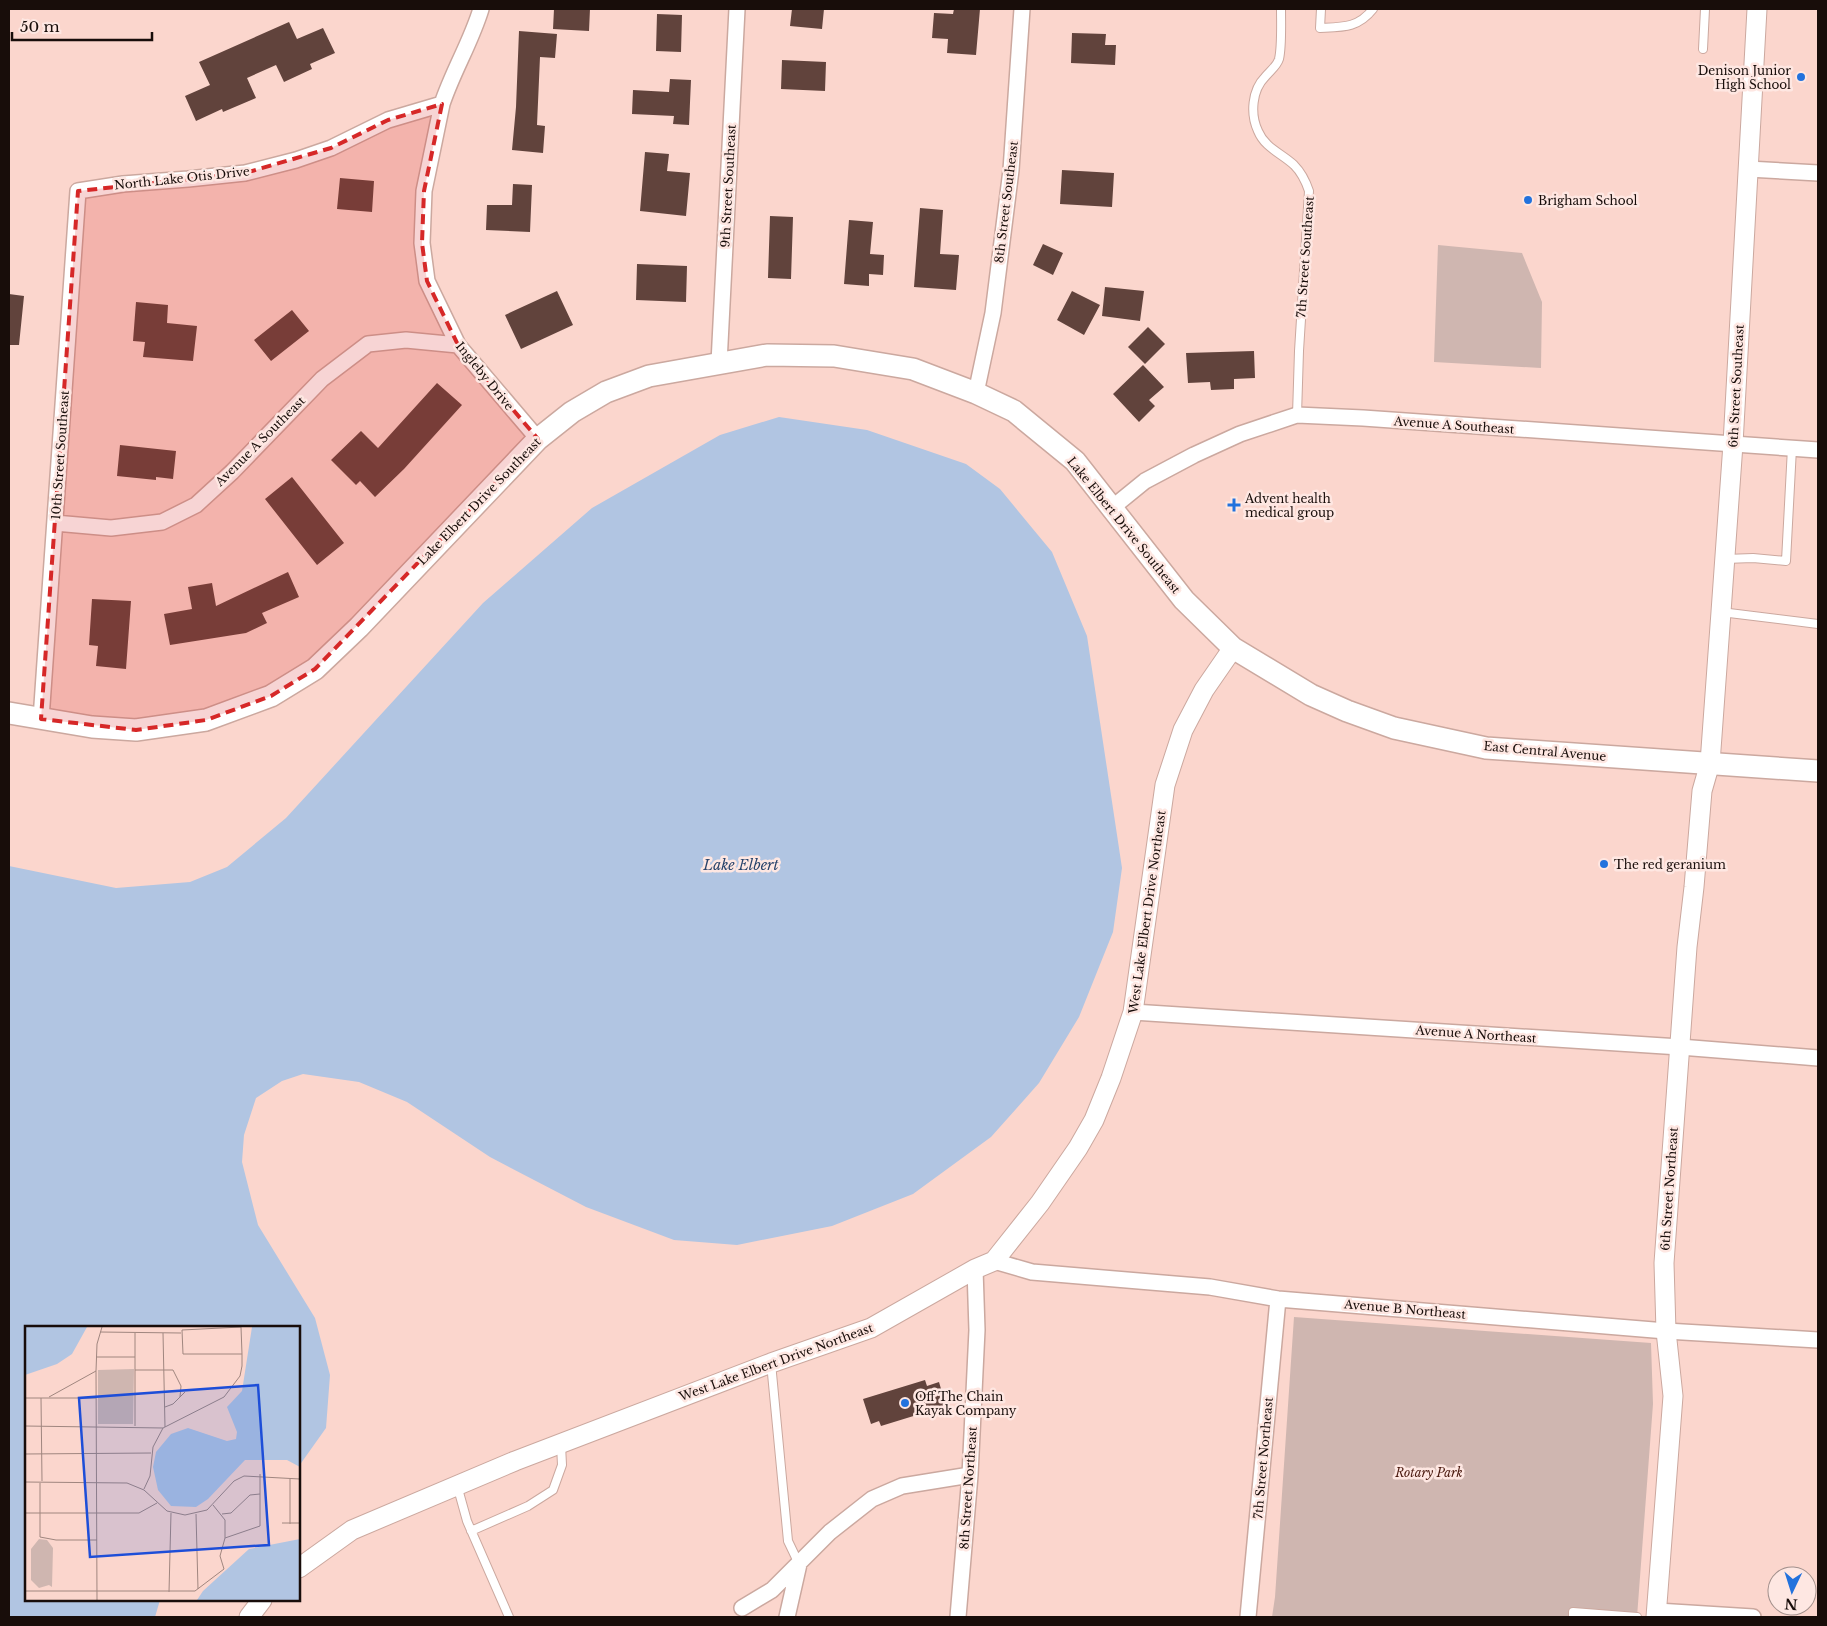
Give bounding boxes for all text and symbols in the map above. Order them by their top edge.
scale bar [12,10,152,42]
text: 50 m [20,17,60,36]
place label: Denison Junior High School [1698,63,1791,92]
marker: Denison Junior High School [1795,71,1807,83]
street label: 9th Street Southeast [717,124,739,248]
street label: 8th Street Southeast [991,140,1021,264]
street label: North Lake Otis Drive [114,163,251,193]
place label: Brigham School [1538,193,1638,208]
marker: Brigham School [1522,194,1534,206]
street label: 7th Street Southeast [1293,195,1317,318]
street label: 6th Street Southeast [1725,324,1747,448]
street label: Ingleby Drive [453,339,517,413]
street label: 10th Street Southeast [48,389,72,520]
street label: Avenue A Southeast [211,393,308,490]
street label: Avenue A Southeast [1392,413,1515,437]
street label: Lake Elbert Drive Southeast [414,434,544,568]
street label: Lake Elbert Drive Southeast [1064,454,1184,597]
place label: Advent health medical group [1244,491,1334,520]
marker: Advent health medical group [1227,498,1241,512]
street label: East Central Avenue [1483,738,1607,764]
street label: West Lake Elbert Drive Northeast [1125,809,1169,1016]
water label: Lake Elbert [702,856,780,874]
place label: The red geranium [1614,857,1726,872]
marker: The red geranium [1598,858,1610,870]
street label: Avenue A Northeast [1414,1022,1537,1046]
street label: 6th Street Northeast [1657,1126,1681,1251]
street label: Avenue B Northeast [1343,1296,1467,1322]
street label: West Lake Elbert Drive Northeast [676,1320,875,1404]
inset map [25,1326,300,1601]
place label: Off The Chain Kayak Company [915,1389,1017,1418]
street label: 7th Street Northeast [1250,1396,1276,1519]
marker: Off The Chain Kayak Company [899,1397,911,1409]
street label: 8th Street Northeast [956,1425,980,1550]
park label: Rotary Park [1394,1465,1463,1480]
north arrow [1767,1566,1817,1616]
text: N [1784,1595,1798,1613]

